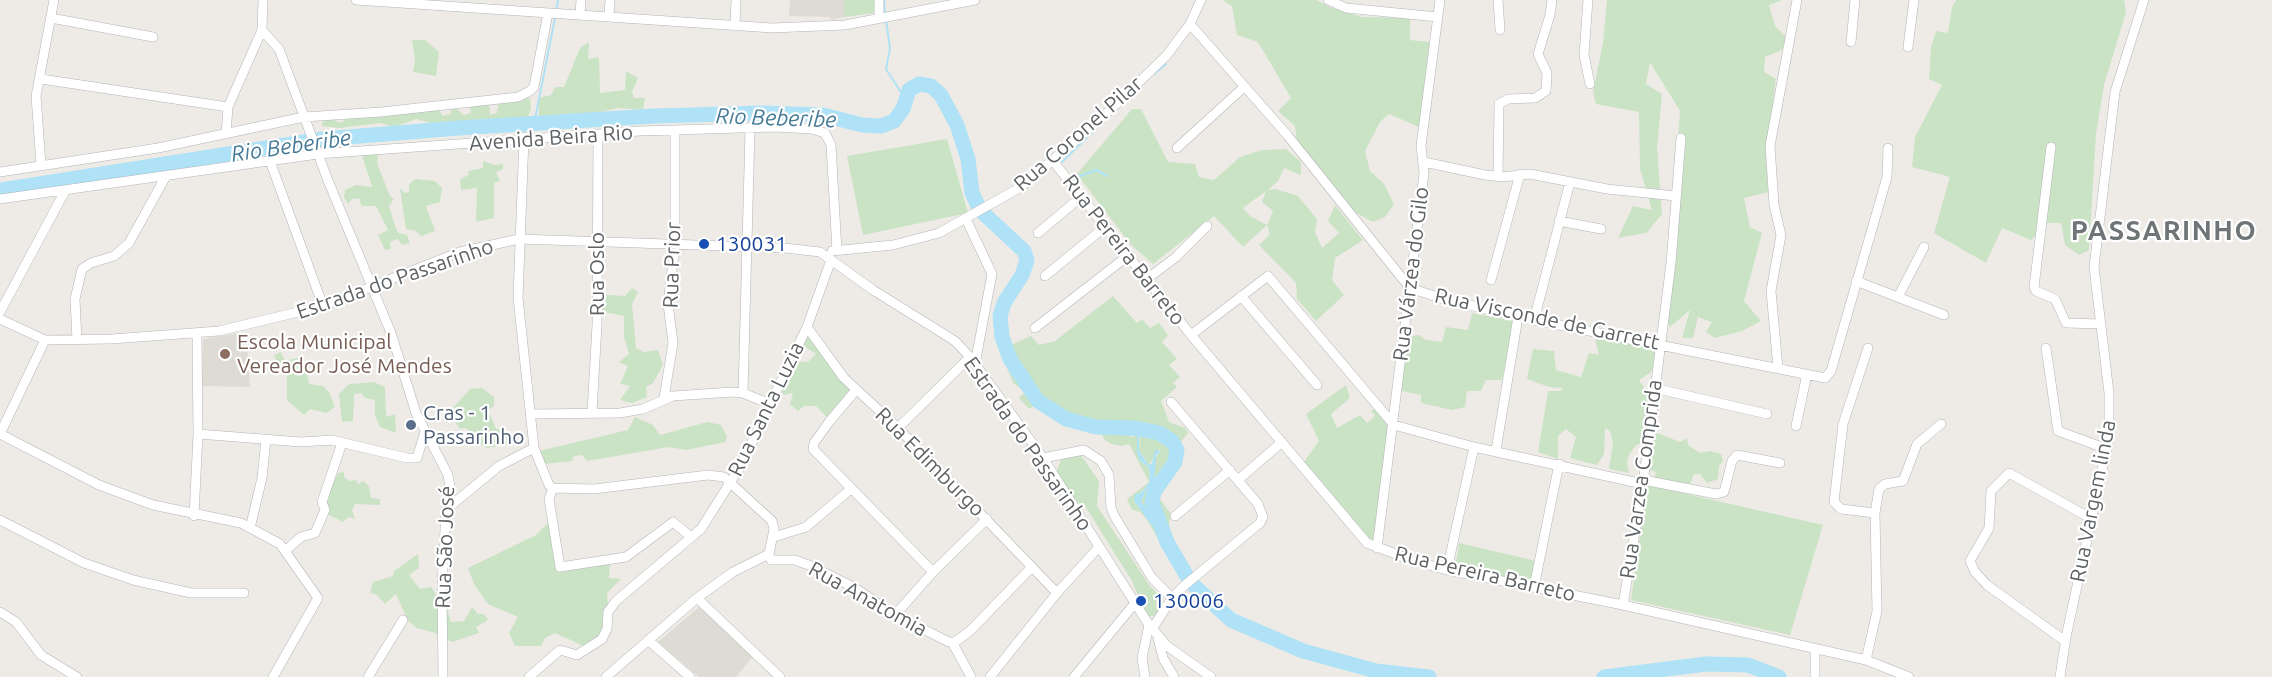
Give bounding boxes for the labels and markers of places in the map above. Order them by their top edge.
place label: 130031 [716,231,787,257]
marker: 130031 [697,237,711,251]
place label: Escola Municipal Vereador José Mendes [237,329,452,379]
marker: Escola Municipal Vereador José Mendes [218,347,232,361]
place label: Cras - 1 Passarinho [423,400,525,450]
marker: Cras - 1 Passarinho [404,418,418,432]
place label: 130006 [1153,588,1224,614]
marker: 130006 [1134,594,1148,608]

